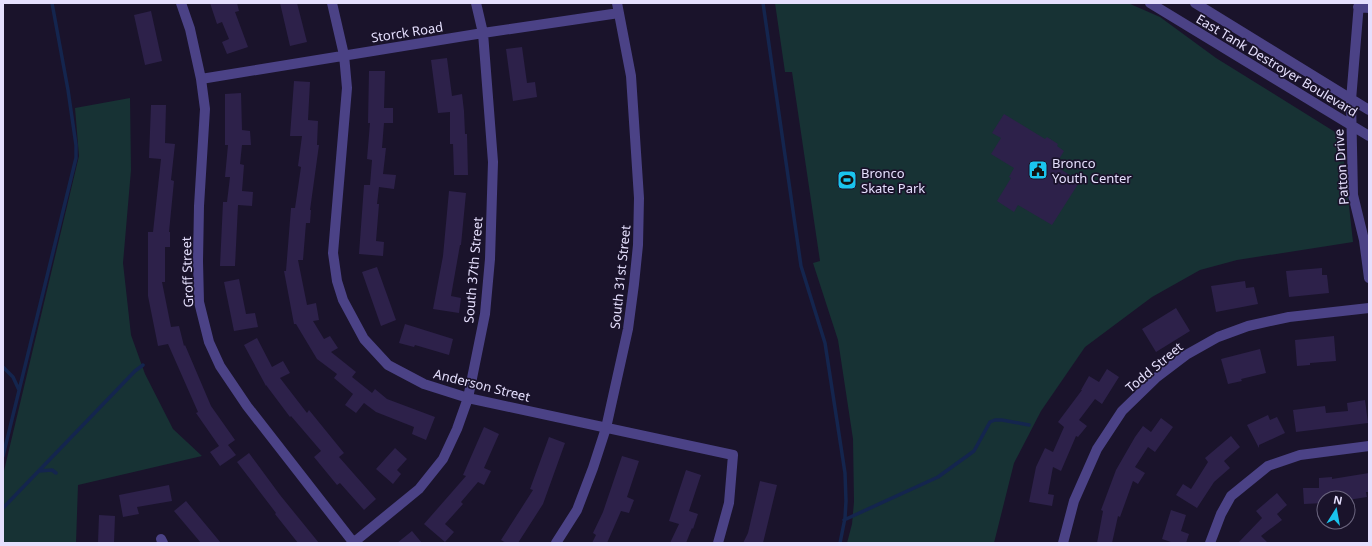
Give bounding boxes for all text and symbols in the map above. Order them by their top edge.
street label: East Tank Destroyer Boulevard [1193,9,1361,121]
street label: Storck Road [370,17,444,47]
street label: Patton Drive [1329,128,1353,206]
place label: Bronco Youth Center [1052,154,1132,187]
public building icon: Bronco Youth Center [1027,159,1049,181]
place label: Bronco Skate Park [861,164,925,197]
sports icon: Bronco Skate Park [836,169,858,191]
street label: South 37th Street [459,216,487,324]
street label: South 31st Street [606,224,634,330]
street label: Groff Street [177,236,197,308]
street label: Todd Street [1121,337,1187,396]
street label: Anderson Street [432,364,532,406]
north arrow [1316,490,1356,530]
text: N [1332,491,1344,508]

